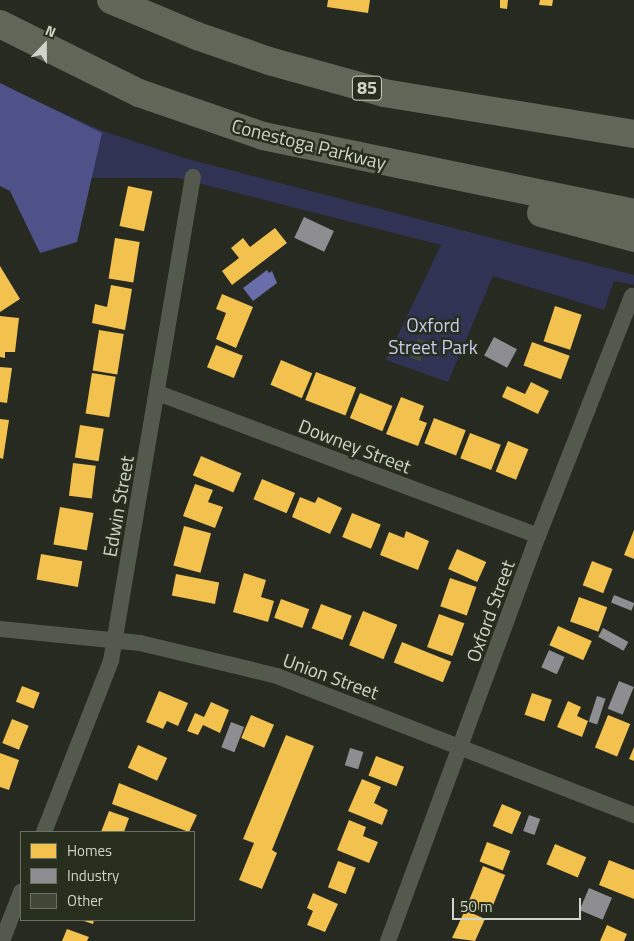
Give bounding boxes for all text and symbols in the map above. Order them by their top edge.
text: N [42,19,59,42]
north arrow [20,20,70,70]
road number: 85 [351,73,383,104]
street label: Conestoga Parkway [229,114,389,174]
park label: Oxford Street Park [388,314,478,358]
street label: Downey Street [296,414,414,478]
street label: Edwin Street [98,454,138,558]
street label: Oxford Street [461,557,519,665]
street label: Union Street [280,648,382,704]
legend [20,831,195,921]
text: Homes [67,839,112,862]
text: Industry [67,864,119,887]
scale bar [454,888,583,920]
text: Other [67,889,103,912]
text: 50 m [460,895,493,918]

